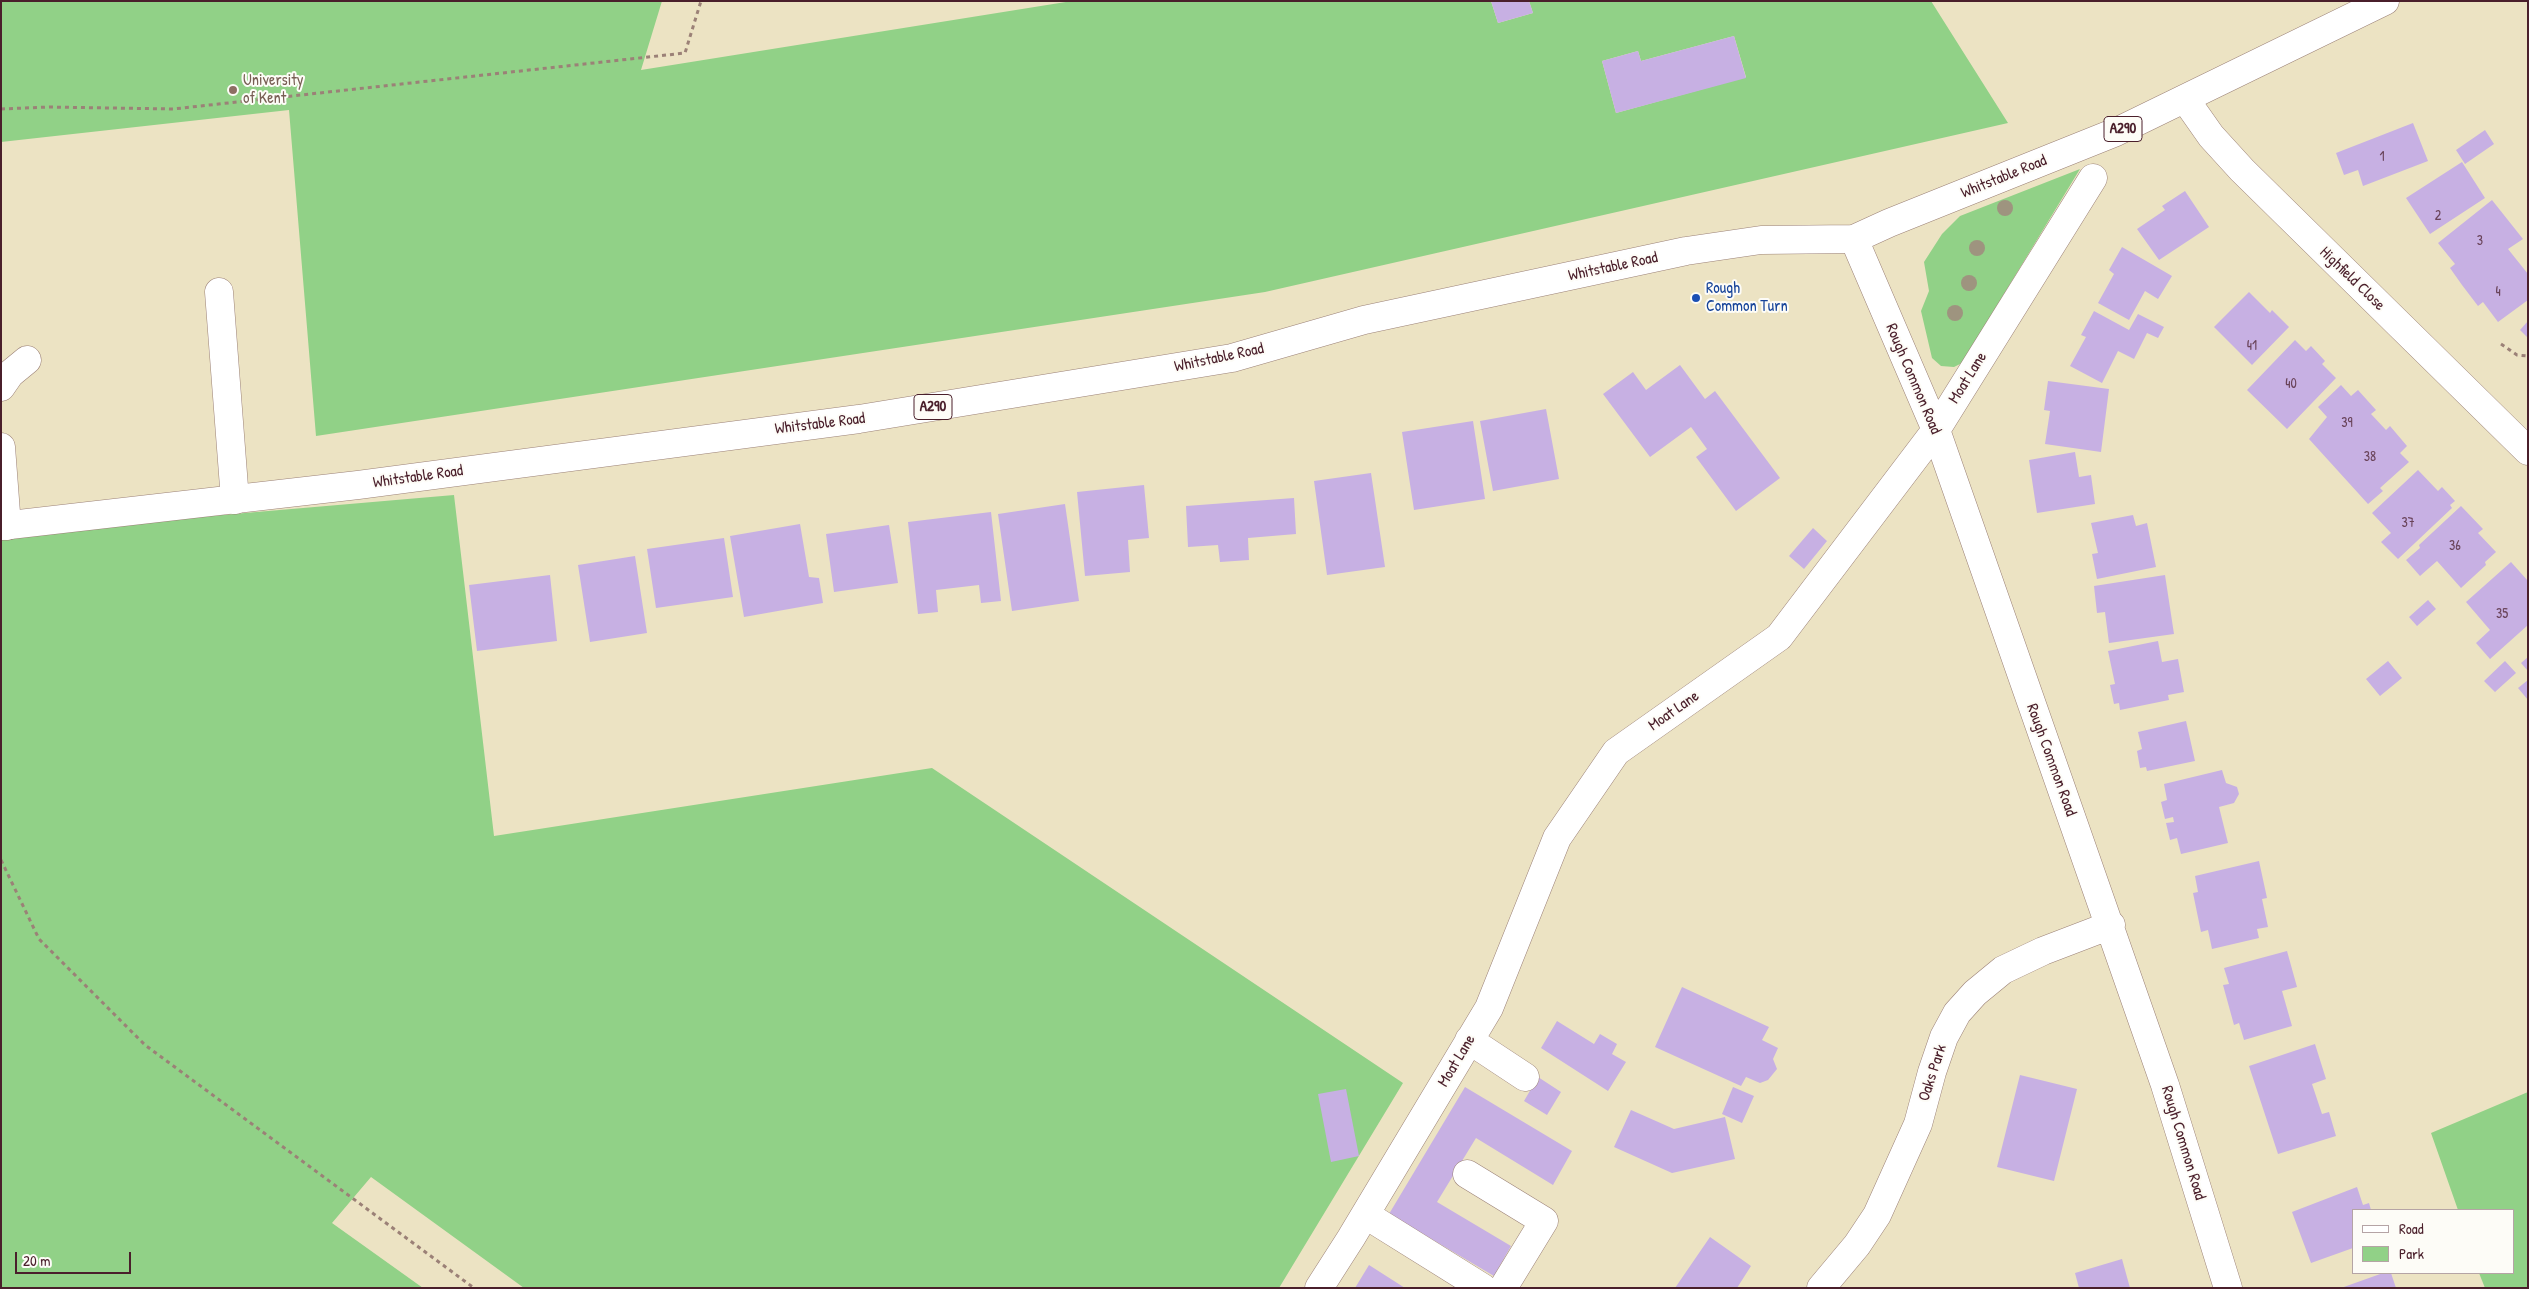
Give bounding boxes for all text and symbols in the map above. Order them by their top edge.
place label: University of Kent [243,71,304,109]
marker: University of Kent [227,84,239,96]
road number: A290 [2104,116,2142,142]
house number: 1 [2379,149,2385,165]
street label: Whitstable Road [1958,151,2050,203]
house number: 2 [2435,208,2441,224]
house number: 3 [2477,233,2483,249]
street label: Highfield Close [2315,243,2389,315]
street label: Whitstable Road [1567,248,1659,286]
place label: Rough Common Turn [1706,279,1788,317]
house number: 4 [2495,284,2501,300]
marker: Rough Common Turn [1690,292,1702,304]
street label: Rough Common Road [1881,321,1945,437]
house number: 41 [2247,338,2257,354]
street label: Whitstable Road [1173,339,1265,377]
street label: Moat Lane [1945,349,1991,407]
house number: 40 [2285,376,2297,392]
road number: A290 [914,394,952,420]
street label: Whitstable Road [774,409,866,439]
house number: 39 [2341,415,2353,431]
house number: 38 [2364,449,2376,465]
street label: Whitstable Road [372,461,464,493]
house number: 37 [2401,515,2415,531]
house number: 36 [2449,538,2461,554]
house number: 35 [2496,606,2508,622]
street label: Moat Lane [1645,687,1703,735]
street label: Rough Common Road [2022,701,2080,819]
street label: Moat Lane [1434,1032,1480,1090]
street label: Oaks Park [1915,1042,1951,1104]
street label: Rough Common Road [2157,1084,2209,1202]
legend [2352,1209,2514,1274]
text: Road [2399,1218,2424,1239]
scale bar [18,1242,134,1274]
text: Park [2399,1243,2424,1264]
text: 20 m [23,1250,50,1271]

